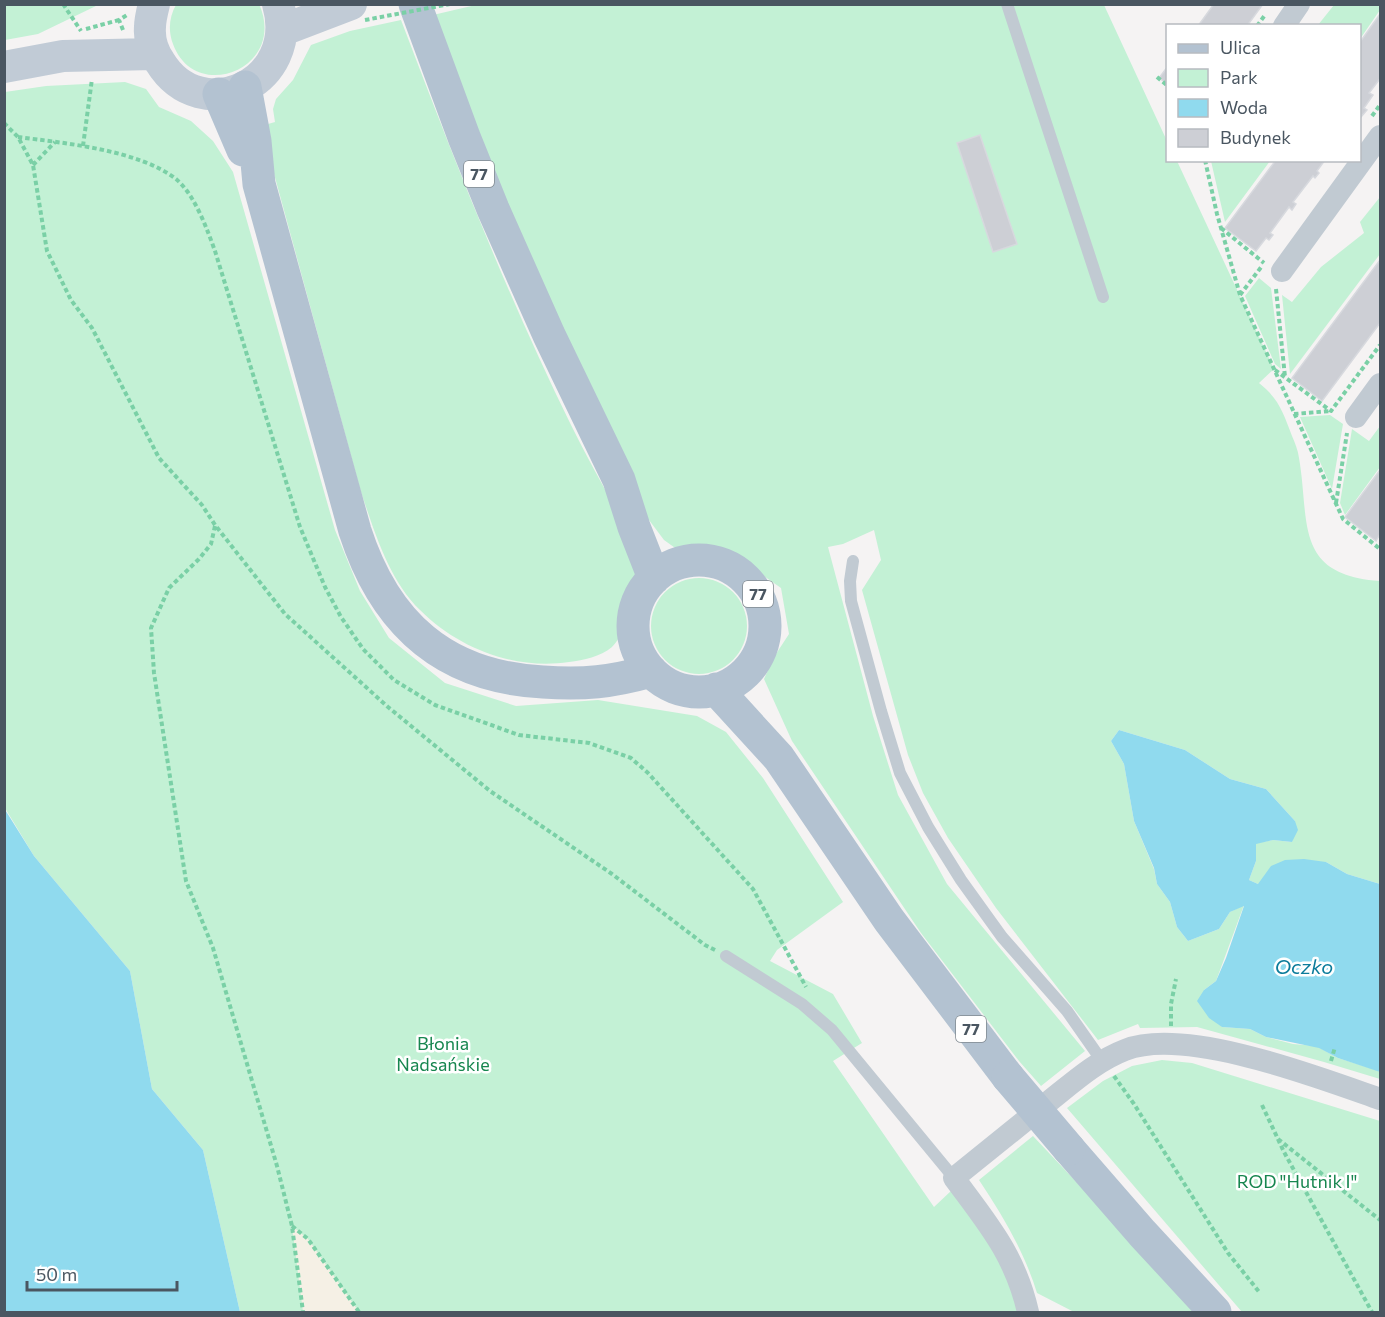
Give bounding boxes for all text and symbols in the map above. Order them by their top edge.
legend [1166,24,1361,162]
text: Ulica [1220,36,1261,58]
text: Park [1220,66,1258,88]
text: Woda [1220,96,1268,118]
text: Budynek [1220,126,1291,148]
road number: 77 [464,161,494,187]
road number: 77 [743,581,773,607]
water label: Oczko [1275,954,1333,978]
road number: 77 [956,1016,986,1042]
park label: Błonia Nadsańskie [396,1032,490,1075]
park label: ROD "Hutnik I" [1237,1170,1357,1192]
scale bar [27,1254,177,1292]
text: 50 m [36,1263,77,1285]

